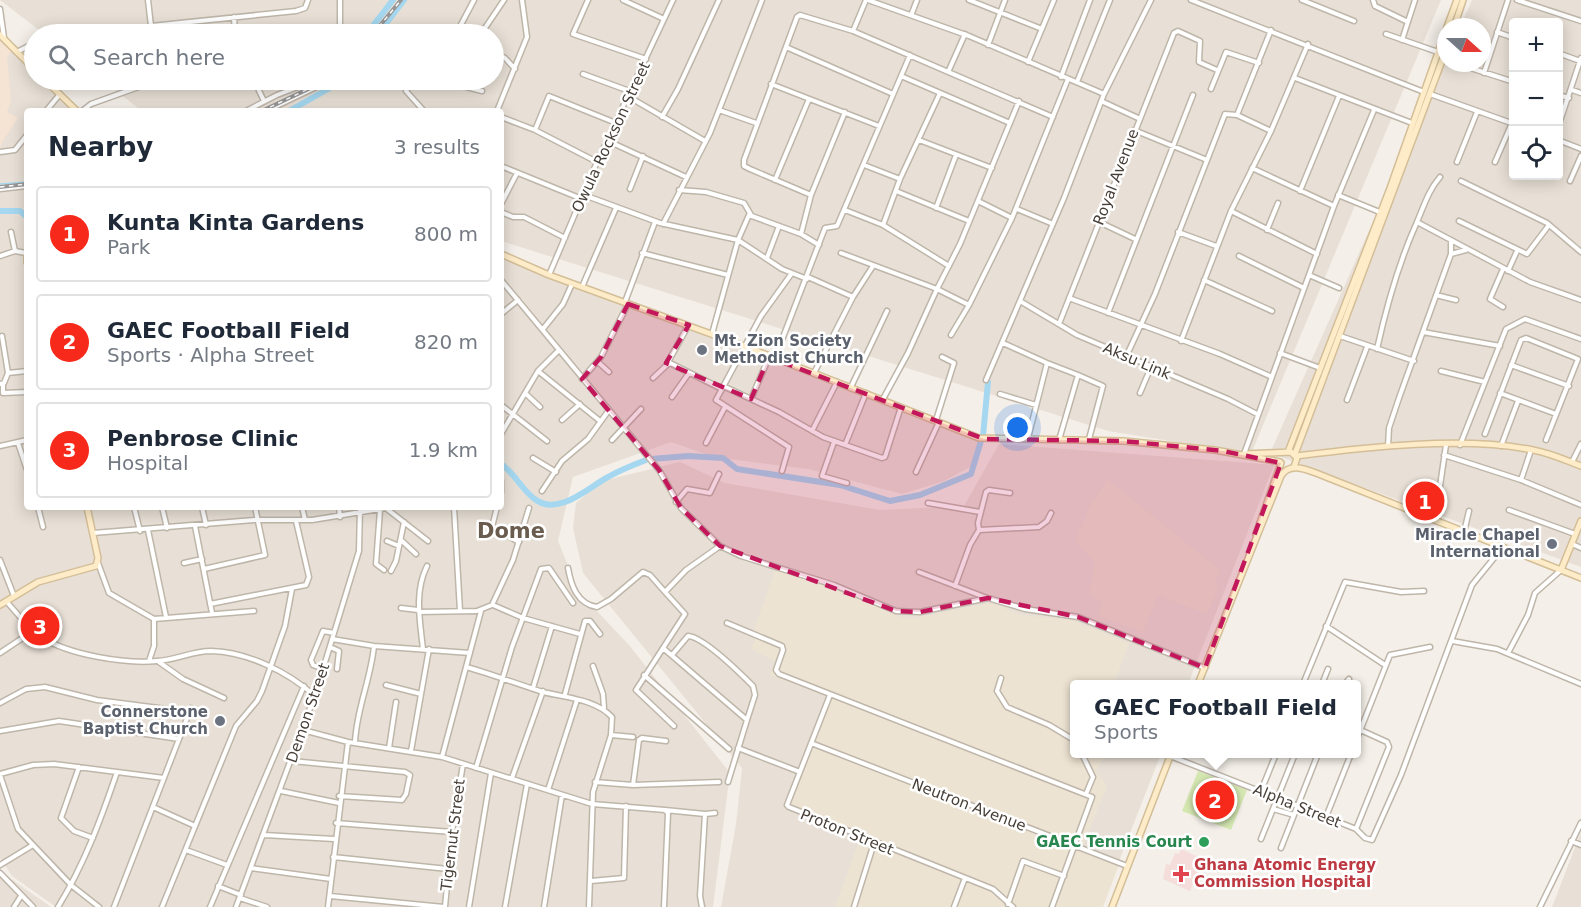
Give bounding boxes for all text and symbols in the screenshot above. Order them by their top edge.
north arrow [1437,18,1491,72]
map controls [1509,18,1563,180]
button: + [1509,18,1563,72]
search box [24,24,504,90]
icon: search [45,41,78,74]
text: Search here [93,45,225,70]
street label: Owula Rockson Street [568,59,654,215]
button: − [1509,72,1563,126]
street label: Royal Avenue [1089,126,1143,228]
button: locate [1509,126,1563,180]
text: Nearby [48,132,153,162]
text: 3 results [394,135,480,159]
text: Kunta Kinta Gardens [107,210,364,235]
text: 1 [63,222,76,246]
text: 800 m [414,222,478,246]
text: Park [107,235,150,259]
text: GAEC Football Field [107,318,350,343]
text: 2 [63,330,76,354]
text: 820 m [414,330,478,354]
place label: Mt. Zion Society Methodist Church [714,332,864,367]
street label: Aksu Link [1100,339,1174,383]
text: Sports · Alpha Street [107,343,314,367]
marker: Mt. Zion Society Methodist Church [695,343,709,357]
your location [1003,413,1032,442]
text: Penbrose Clinic [107,426,299,451]
text: 3 [63,438,76,462]
text: 1.9 km [409,438,478,462]
text: Hospital [107,451,189,475]
pin: 1 [1406,478,1444,524]
district label: Dome [477,519,545,543]
place label: Miracle Chapel International [1415,526,1540,561]
marker: Miracle Chapel International [1545,537,1559,551]
pin: 3 [20,604,60,648]
street label: Demon Street [282,661,334,765]
popup [1070,680,1361,758]
text: GAEC Football Field [1094,695,1337,720]
place label: Connerstone Baptist Church [83,703,208,738]
marker: Connerstone Baptist Church [213,714,227,728]
text: Sports [1094,720,1158,744]
street label: Neutron Avenue [909,775,1029,835]
street label: Tigernut Street [437,778,469,893]
pin: 2 [1196,778,1234,822]
street label: Alpha Street [1251,780,1344,832]
street label: Proton Street [798,805,896,859]
place label: GAEC Tennis Court [1036,833,1192,851]
marker: GAEC Tennis Court [1197,835,1211,849]
place label: Ghana Atomic Energy Commission Hospital [1194,856,1376,891]
marker: Ghana Atomic Energy Commission Hospital [1172,865,1190,883]

